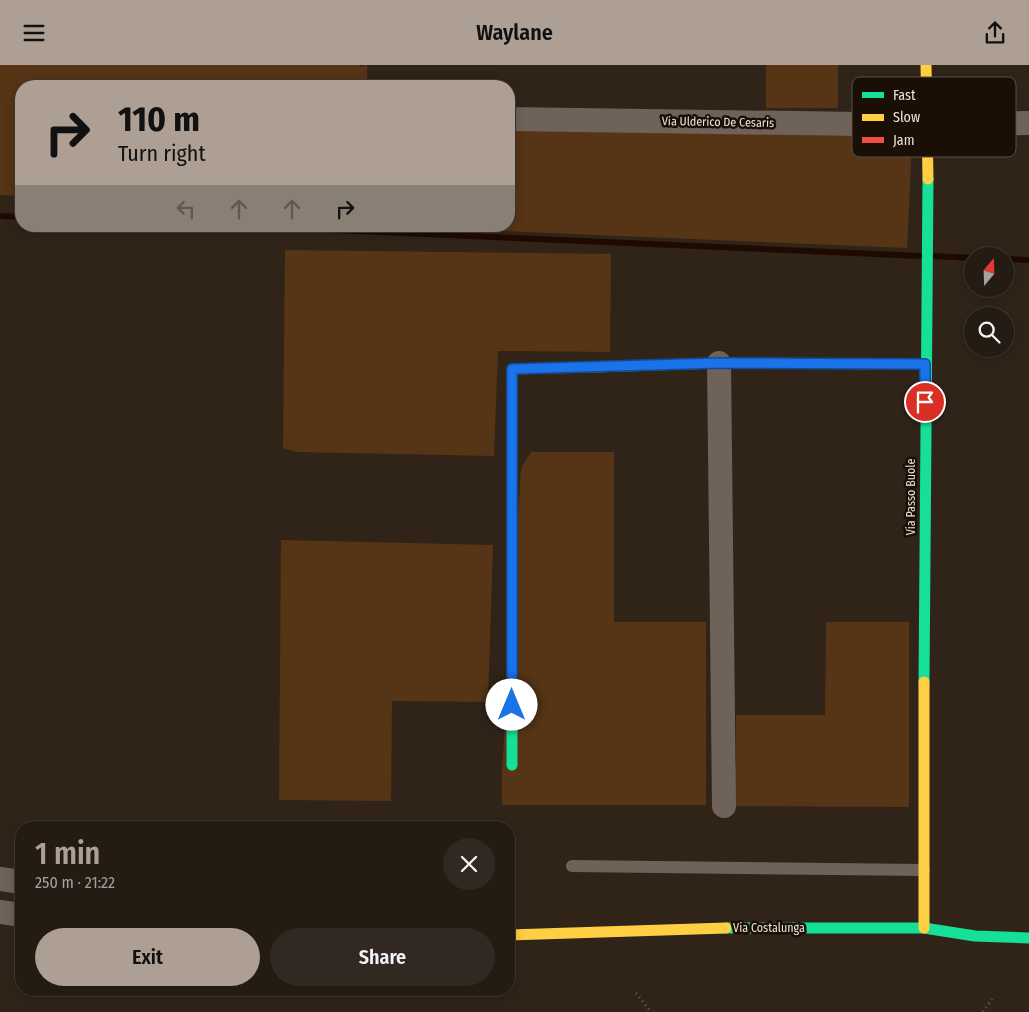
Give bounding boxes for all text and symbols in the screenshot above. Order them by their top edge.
icon: menu [20,19,48,47]
text: Waylane [476,19,553,46]
icon: share [981,19,1009,47]
legend [852,77,1016,157]
text: Fast [893,87,916,104]
text: 110 m [118,98,200,140]
icon: right [35,100,100,165]
text: Slow [893,109,920,126]
street label: Via Ulderico De Cesaris [662,114,774,130]
text: Jam [893,132,914,149]
text: Turn right [118,140,206,167]
icon: left [172,195,200,223]
icon: ahead [225,195,253,223]
icon: ahead [278,195,306,223]
icon: right [331,195,359,223]
north arrow [964,247,1014,297]
map controls [964,247,1014,357]
button: search [964,307,1014,357]
pin [904,381,946,423]
icon: arrive [911,388,939,416]
street label: Via Passo Buole [904,459,918,535]
position arrow [485,678,537,730]
text: 1 min [35,836,100,872]
button: close [443,838,495,890]
text: 250 m · 21:22 [35,873,115,892]
street label: Via Costalunga [733,921,805,935]
button: Exit [35,928,260,986]
button: Share [270,928,495,986]

